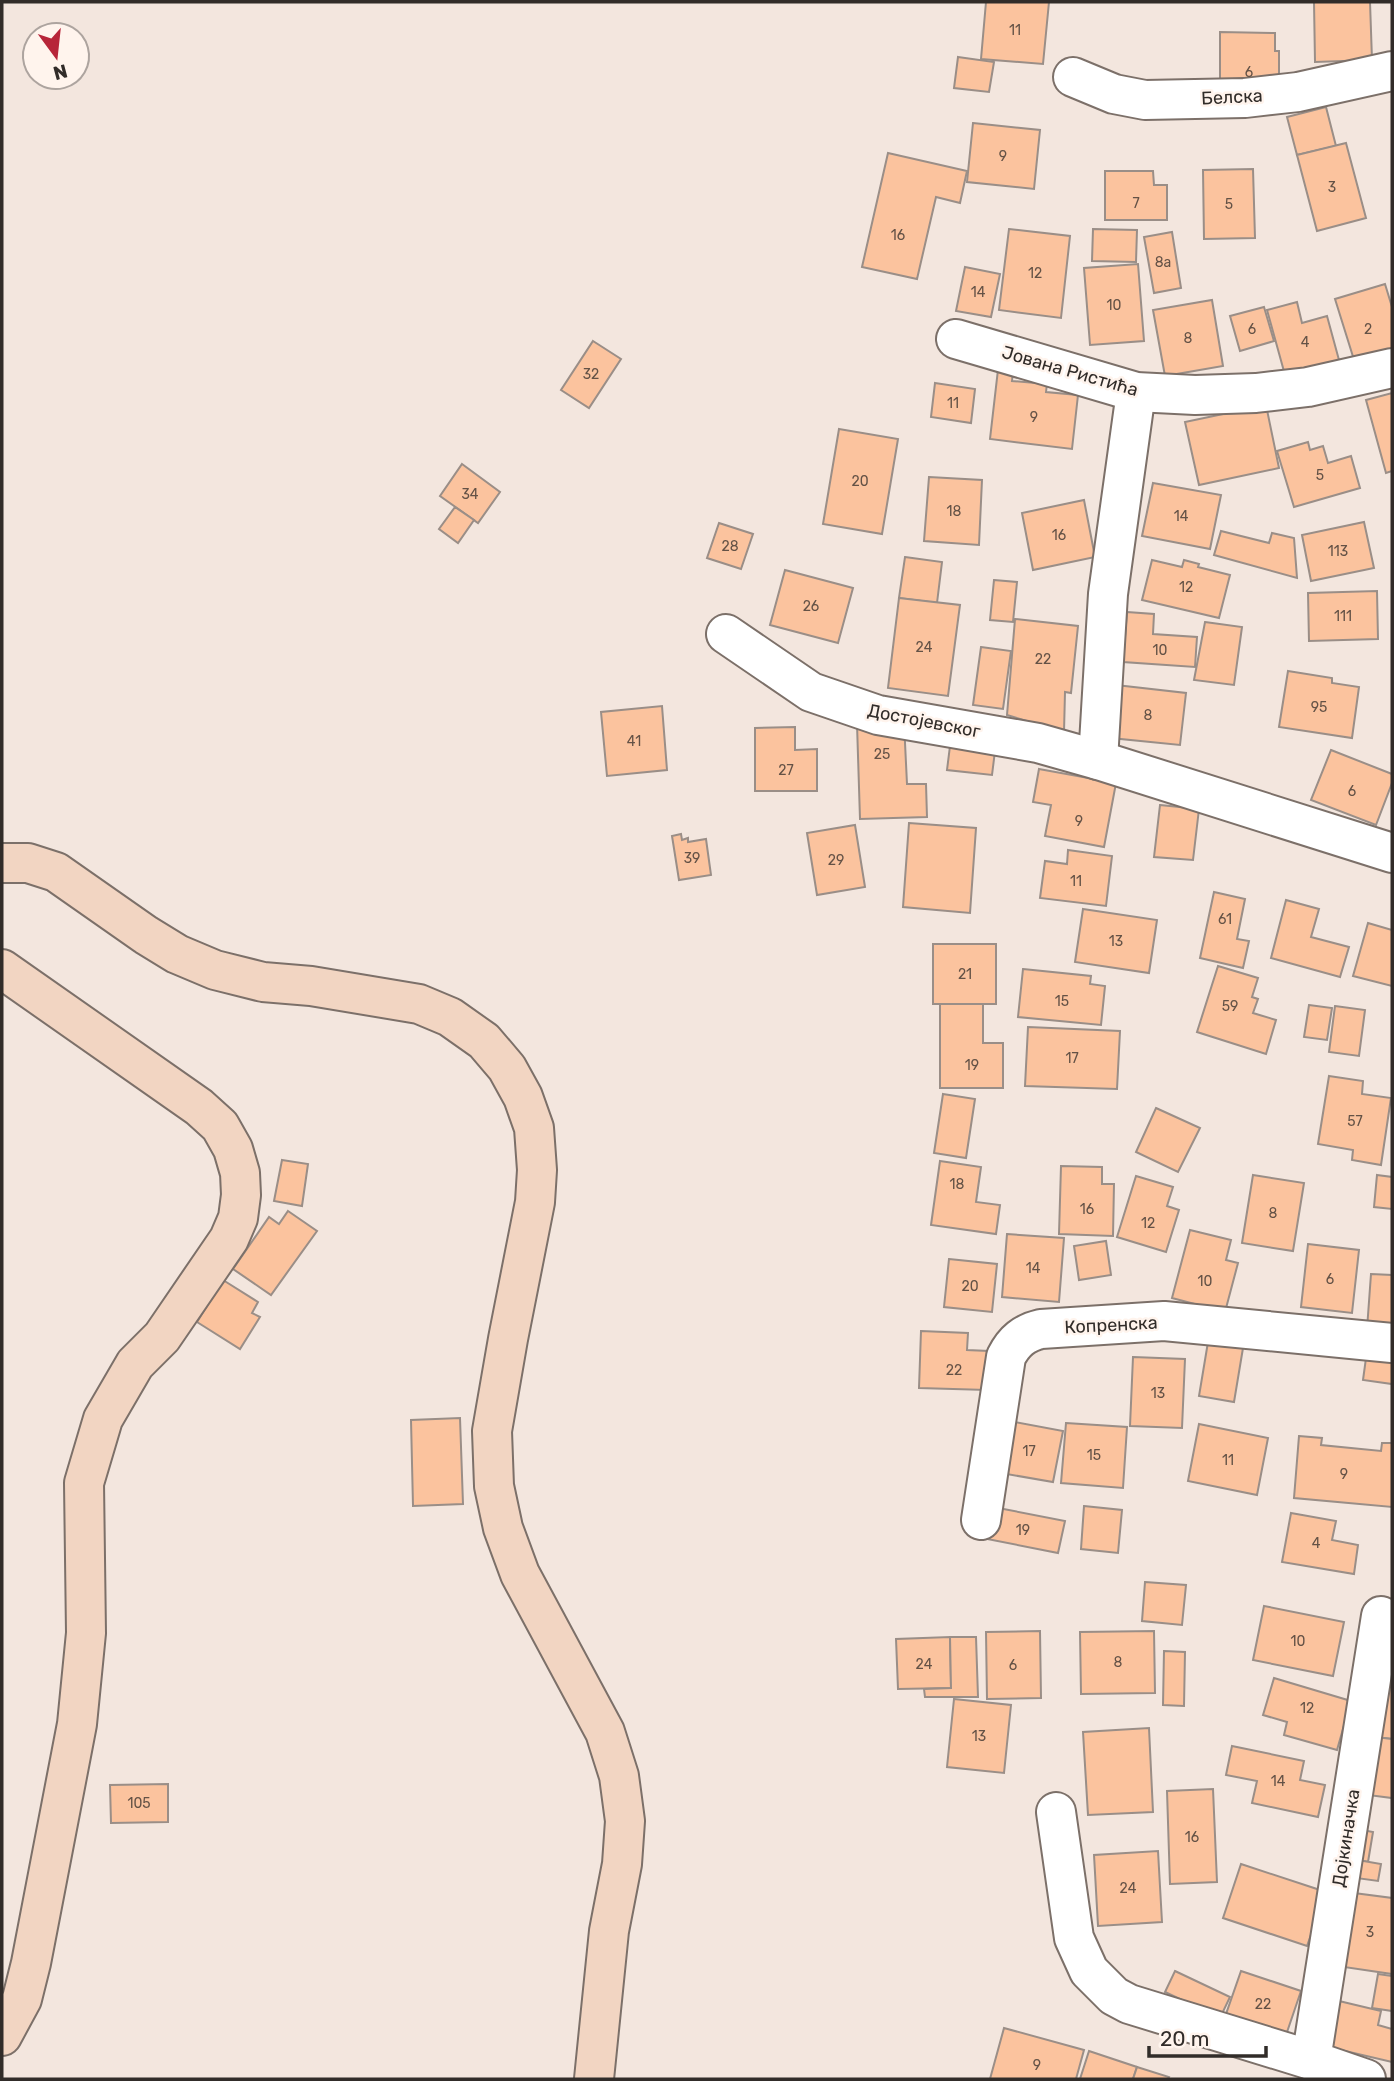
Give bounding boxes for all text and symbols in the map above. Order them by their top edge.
north arrow [21,21,91,91]
house number: 11 [1009,22,1021,39]
text: N [51,59,70,85]
house number: 6 [1245,64,1253,81]
street label: Белска [1201,84,1263,110]
house number: 9 [999,148,1007,165]
house number: 3 [1328,179,1336,196]
house number: 7 [1132,195,1140,212]
house number: 5 [1225,196,1233,213]
house number: 16 [891,227,905,244]
house number: 8a [1155,254,1171,271]
house number: 12 [1028,265,1042,282]
house number: 14 [971,284,986,301]
house number: 10 [1107,297,1122,314]
house number: 6 [1248,321,1256,338]
house number: 2 [1364,321,1372,338]
house number: 8 [1184,330,1193,347]
house number: 4 [1301,334,1310,351]
street label: Јована Ристића [999,341,1141,401]
house number: 32 [583,366,599,383]
house number: 11 [947,395,959,412]
house number: 9 [1030,409,1038,426]
house number: 5 [1316,467,1324,484]
house number: 20 [851,473,869,490]
house number: 34 [461,486,479,503]
house number: 18 [947,503,962,520]
house number: 14 [1174,508,1189,525]
house number: 16 [1052,527,1066,544]
house number: 28 [721,538,739,555]
house number: 113 [1328,543,1348,560]
house number: 12 [1179,579,1193,596]
house number: 26 [803,598,819,615]
house number: 111 [1334,608,1352,625]
house number: 24 [916,639,933,656]
house number: 10 [1153,642,1168,659]
house number: 22 [1035,651,1051,668]
street label: Достојевског [866,699,983,743]
house number: 95 [1311,699,1327,716]
house number: 8 [1144,707,1153,724]
house number: 41 [627,733,641,750]
house number: 25 [874,746,890,763]
house number: 27 [778,762,794,779]
house number: 6 [1348,783,1356,800]
house number: 9 [1075,813,1083,830]
house number: 39 [684,850,700,867]
house number: 29 [828,852,844,869]
house number: 11 [1070,873,1082,890]
house number: 61 [1218,911,1232,928]
house number: 13 [1109,933,1123,950]
house number: 21 [958,966,972,983]
house number: 15 [1055,993,1069,1010]
house number: 59 [1222,998,1238,1015]
house number: 17 [1065,1050,1079,1067]
house number: 19 [965,1057,979,1074]
house number: 57 [1347,1113,1363,1130]
house number: 18 [950,1176,965,1193]
house number: 16 [1080,1201,1094,1218]
house number: 8 [1269,1205,1278,1222]
house number: 12 [1141,1215,1155,1232]
house number: 14 [1026,1260,1041,1277]
house number: 6 [1326,1271,1334,1288]
house number: 10 [1198,1273,1213,1290]
house number: 20 [961,1278,979,1295]
street label: Копренска [1064,1312,1158,1338]
house number: 22 [946,1362,962,1379]
house number: 13 [1151,1385,1165,1402]
house number: 17 [1022,1443,1036,1460]
house number: 15 [1087,1447,1101,1464]
house number: 11 [1222,1452,1234,1469]
house number: 9 [1340,1466,1348,1483]
house number: 19 [1016,1522,1030,1539]
house number: 4 [1312,1535,1321,1552]
house number: 10 [1291,1633,1306,1650]
house number: 8 [1114,1654,1123,1671]
house number: 24 [916,1656,933,1673]
house number: 6 [1009,1657,1017,1674]
house number: 12 [1300,1700,1314,1717]
house number: 13 [972,1728,986,1745]
house number: 14 [1271,1773,1286,1790]
street label: Дојкиначка [1327,1788,1365,1888]
house number: 105 [127,1795,151,1812]
house number: 16 [1185,1829,1199,1846]
house number: 24 [1120,1880,1137,1897]
house number: 3 [1366,1924,1374,1941]
house number: 22 [1255,1996,1271,2013]
scale bar [1149,2014,1266,2058]
text: 20 m [1160,2026,1209,2051]
house number: 9 [1033,2057,1041,2074]

